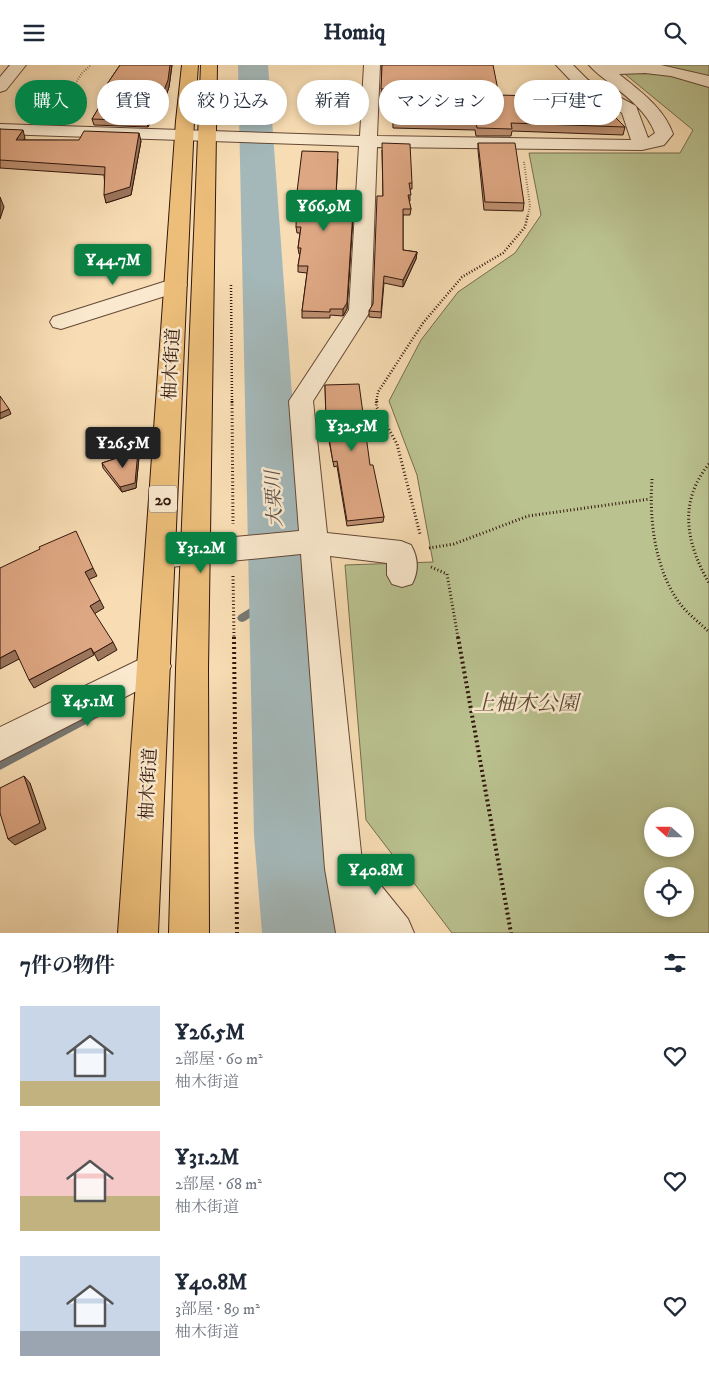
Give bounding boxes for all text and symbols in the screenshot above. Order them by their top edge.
icon: menu [20,19,48,47]
text: Homiq [324,19,385,46]
icon: search [661,19,689,47]
chip: 購入 [15,80,87,125]
chip: 賃貸 [97,80,169,125]
chip: 絞り込み [179,80,287,125]
chip: 新着 [297,80,369,125]
chip: マンション [379,80,504,125]
chip: 一戸建て [514,80,622,125]
pin: ¥66.9M [283,189,365,232]
text: ¥66.9M [297,196,351,216]
pin: ¥44.7M [72,243,154,286]
text: ¥44.7M [85,250,141,270]
street label: 柚木街道 [159,328,185,401]
pin: ¥32.5M [311,409,393,452]
text: ¥32.5M [327,416,377,436]
pin: ¥26.5M [82,427,164,469]
text: ¥26.5M [96,433,150,453]
water label: 大栗川 [261,468,287,528]
road number: 20 [149,485,177,513]
pin: ¥31.2M [160,531,242,574]
text: ¥31.2M [177,538,225,558]
pin: ¥45.1M [47,685,129,727]
text: ¥45.1M [62,691,114,711]
park label: 上柚木公園 [474,691,581,717]
street label: 柚木街道 [136,748,162,821]
north arrow [644,807,694,857]
map controls [644,807,694,917]
pin: ¥40.8M [335,853,417,896]
text: ¥40.8M [349,860,403,880]
button: locate [644,867,694,917]
icon: filters [661,949,689,977]
text: 7件の物件 [20,953,115,979]
text: ¥26.5M [175,1020,245,1046]
icon: home [60,1026,120,1086]
icon: heart [661,1042,689,1070]
text: 2部屋 · 60 m² [175,1049,263,1069]
text: 柚木街道 [175,1072,239,1092]
text: ¥31.2M [175,1145,239,1171]
icon: home [60,1151,120,1211]
icon: heart [661,1167,689,1195]
text: 2部屋 · 68 m² [175,1174,262,1194]
text: 柚木街道 [175,1197,239,1217]
text: ¥40.8M [175,1270,247,1296]
icon: home [60,1276,120,1336]
icon: heart [661,1292,689,1320]
text: 3部屋 · 89 m² [175,1299,260,1319]
text: 柚木街道 [175,1322,239,1342]

